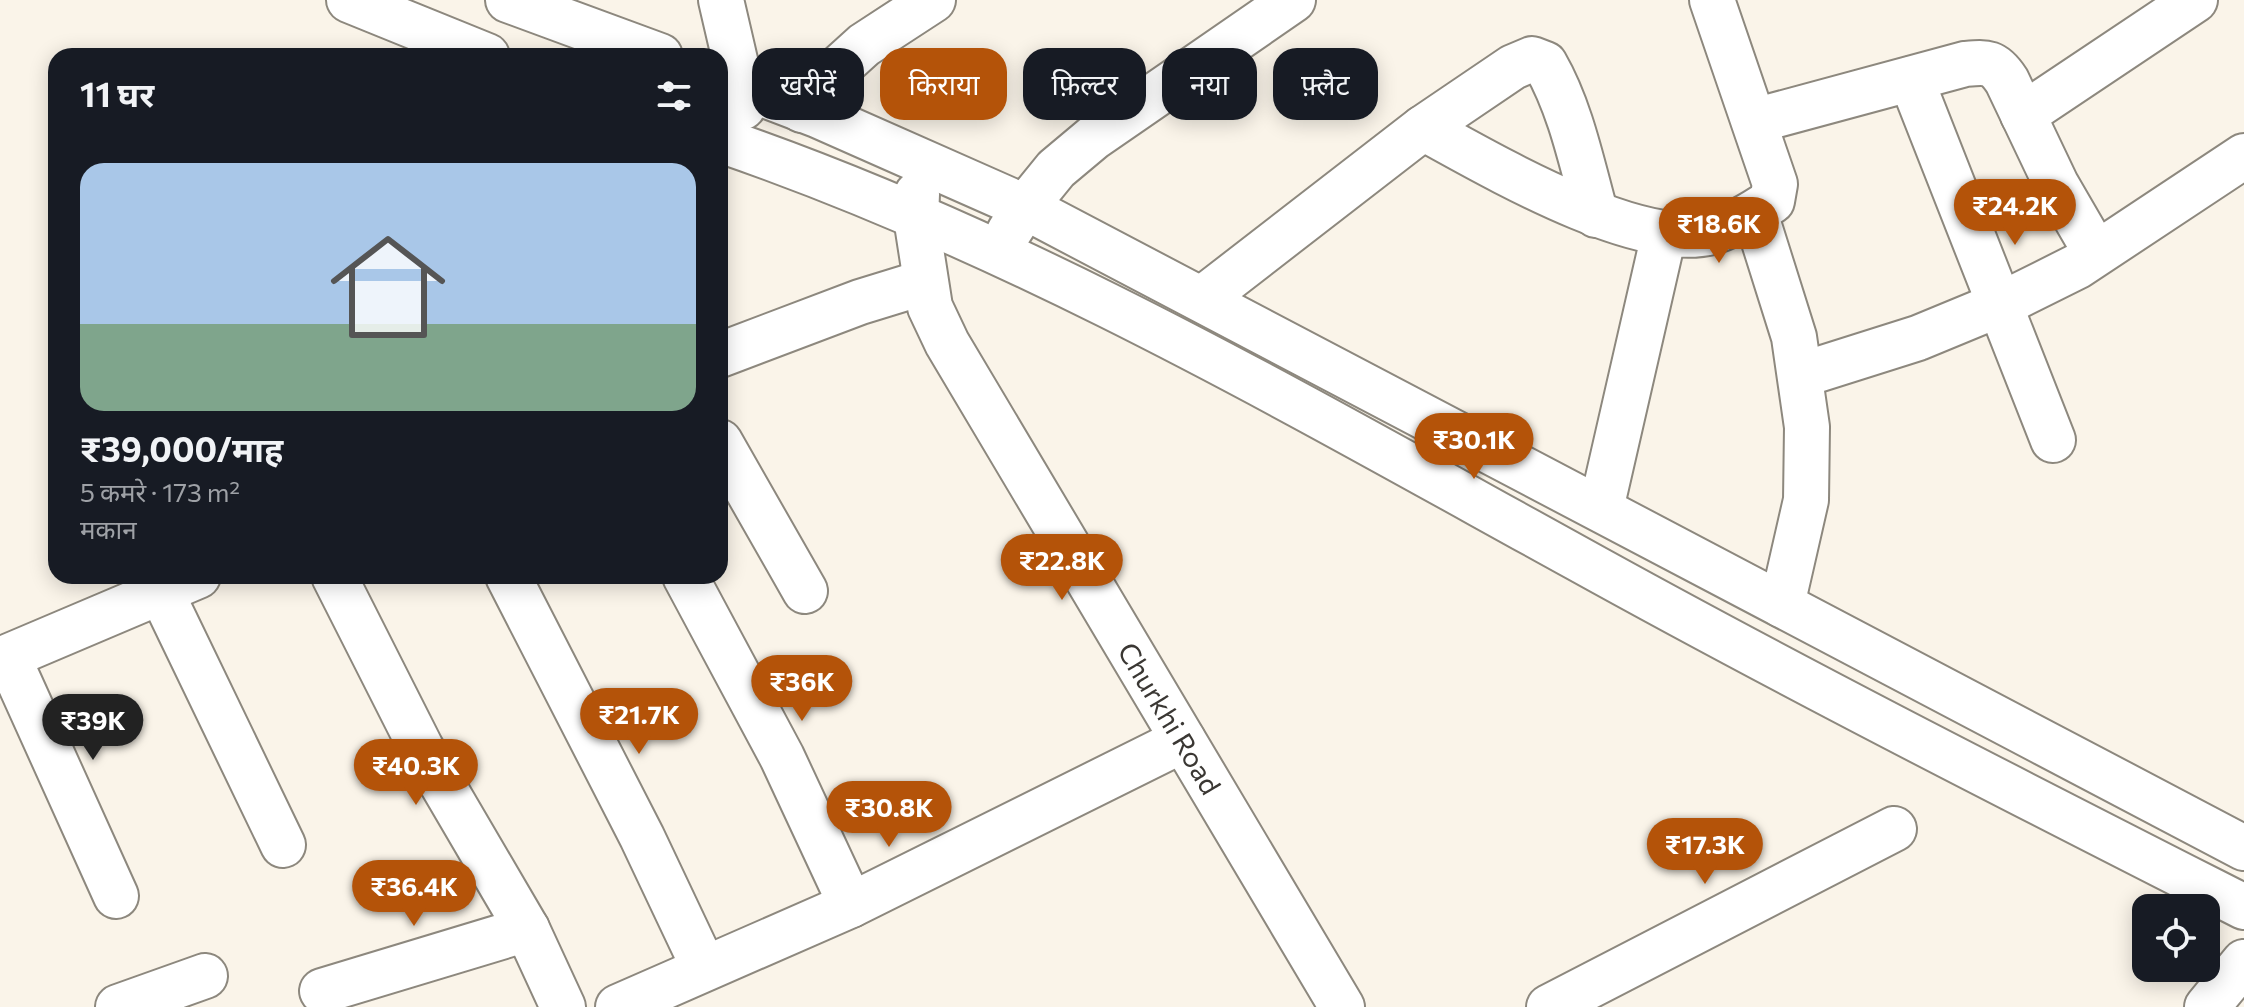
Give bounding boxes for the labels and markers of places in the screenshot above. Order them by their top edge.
pin: ₹24.2K [1950,179,2080,247]
pin: ₹18.6K [1654,197,1784,265]
pin: ₹30.1K [1409,413,1539,481]
pin: ₹22.8K [997,534,1127,602]
pin: ₹36K [755,655,849,723]
pin: ₹21.7K [574,688,704,756]
pin: ₹39K [46,694,140,762]
pin: ₹40.3K [351,739,481,807]
pin: ₹30.8K [824,781,954,849]
pin: ₹17.3K [1640,818,1770,886]
pin: ₹36.4K [349,860,479,928]

